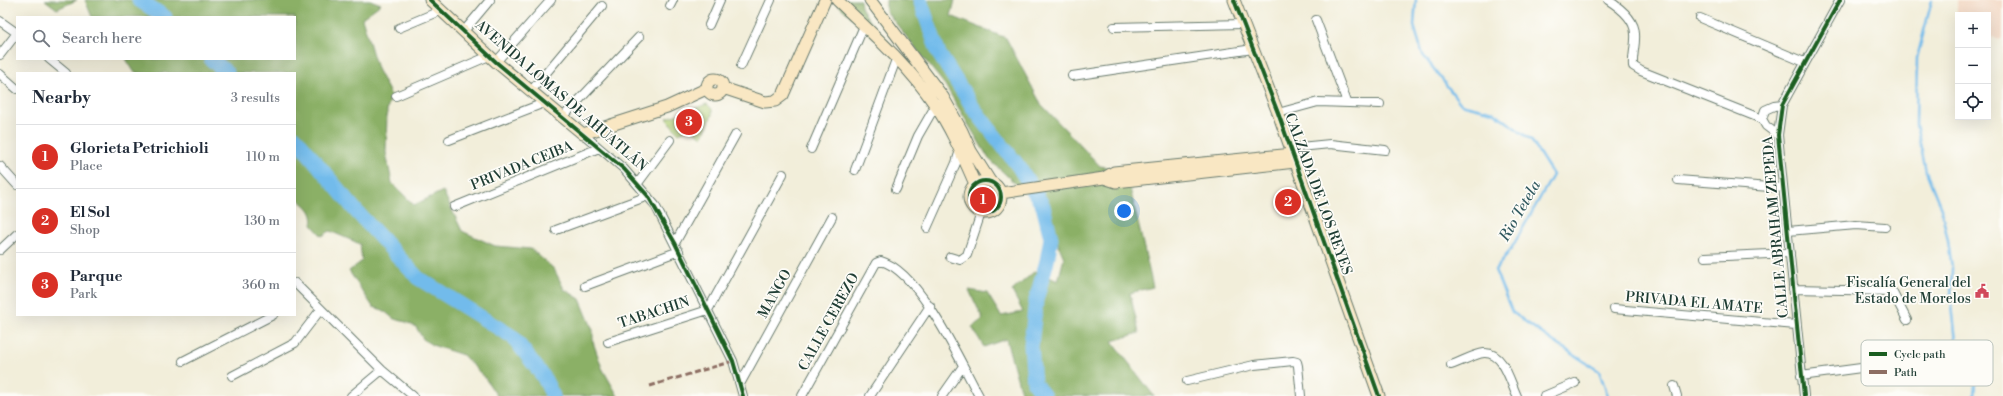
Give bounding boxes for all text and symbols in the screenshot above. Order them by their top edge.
map controls [1955,12,1991,120]
button: + [1955,12,1991,48]
street label: AVENIDA LOMAS DE AHUATLÁN [471,14,652,176]
search box [16,16,296,60]
icon: search [30,27,52,49]
text: Search here [62,29,142,48]
button: − [1955,48,1991,84]
button: locate [1955,84,1991,120]
text: Nearby [32,87,91,109]
text: 3 results [231,90,280,106]
pin: 3 [676,107,702,137]
street label: CALZADA DE LOS REYES [1280,110,1356,278]
street label: CALLE ABRAHAM ZEPEDA [1759,135,1793,319]
street label: PRIVADA CEIBA [468,137,576,195]
text: Glorieta Petrichioli [70,139,208,158]
text: 1 [42,149,48,165]
text: 110 m [246,149,280,165]
text: Place [70,158,102,174]
water label: Rio Tetela [1495,177,1545,246]
pin: 1 [970,185,996,215]
pin: 2 [1275,187,1301,217]
your location [1114,201,1134,221]
text: El Sol [70,203,110,222]
text: 2 [41,213,49,229]
text: 130 m [245,213,280,229]
text: Shop [70,222,100,238]
street label: MANGO [754,266,796,322]
text: Parque [70,267,123,286]
street label: CALLE CEREZO [795,270,863,374]
place label: Fiscalía General del Estado de Morelos [1846,274,1971,308]
text: 3 [41,277,49,293]
text: 360 m [242,277,280,293]
public building icon: Fiscalía General del Estado de Morelos [1974,283,1990,299]
text: Park [70,286,97,302]
street label: PRIVADA EL AMATE [1625,288,1763,318]
street label: TABACHIN [616,293,693,333]
legend [1861,340,1993,386]
text: Cycle path [1894,348,1946,362]
text: Path [1894,366,1918,380]

